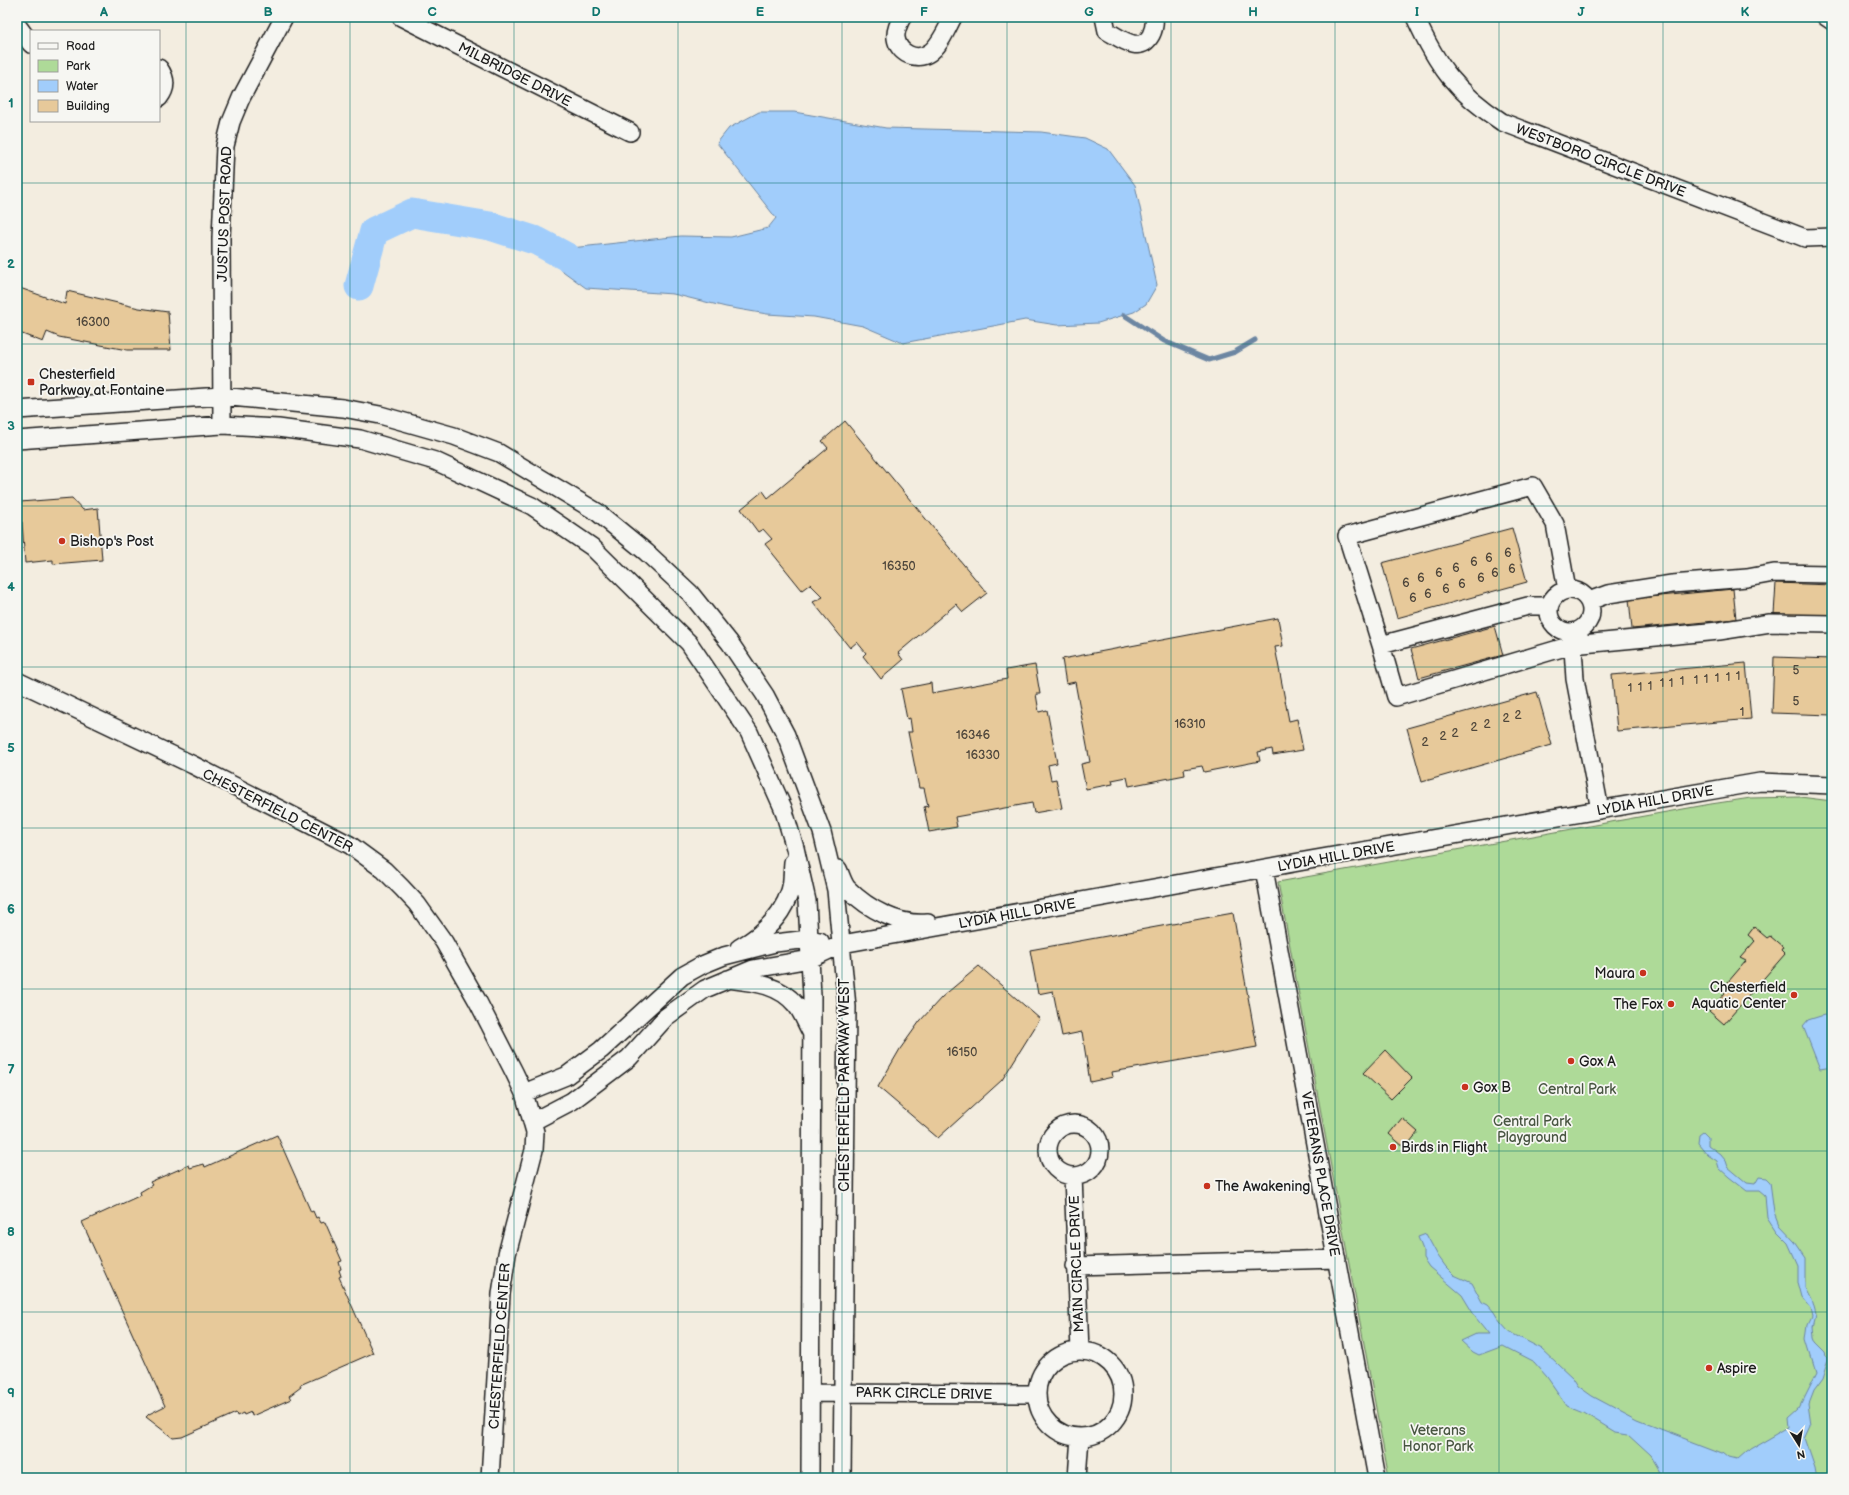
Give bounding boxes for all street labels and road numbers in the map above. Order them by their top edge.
street label: MILBRIDGE DRIVE [456,39,574,110]
street label: WESTBORO CIRCLE DRIVE [1513,120,1688,201]
street label: JUSTUS POST ROAD [214,146,235,282]
street label: CHESTERFIELD CENTER [200,765,356,856]
street label: LYDIA HILL DRIVE [1595,782,1715,819]
street label: LYDIA HILL DRIVE [1276,838,1396,875]
street label: LYDIA HILL DRIVE [957,895,1077,932]
street label: CHESTERFIELD PARKWAY WEST [836,978,853,1192]
street label: VETERANS PLACE DRIVE [1298,1090,1343,1258]
street label: MAIN CIRCLE DRIVE [1066,1195,1087,1333]
street label: CHESTERFIELD CENTER [485,1262,514,1430]
street label: PARK CIRCLE DRIVE [855,1384,993,1403]

